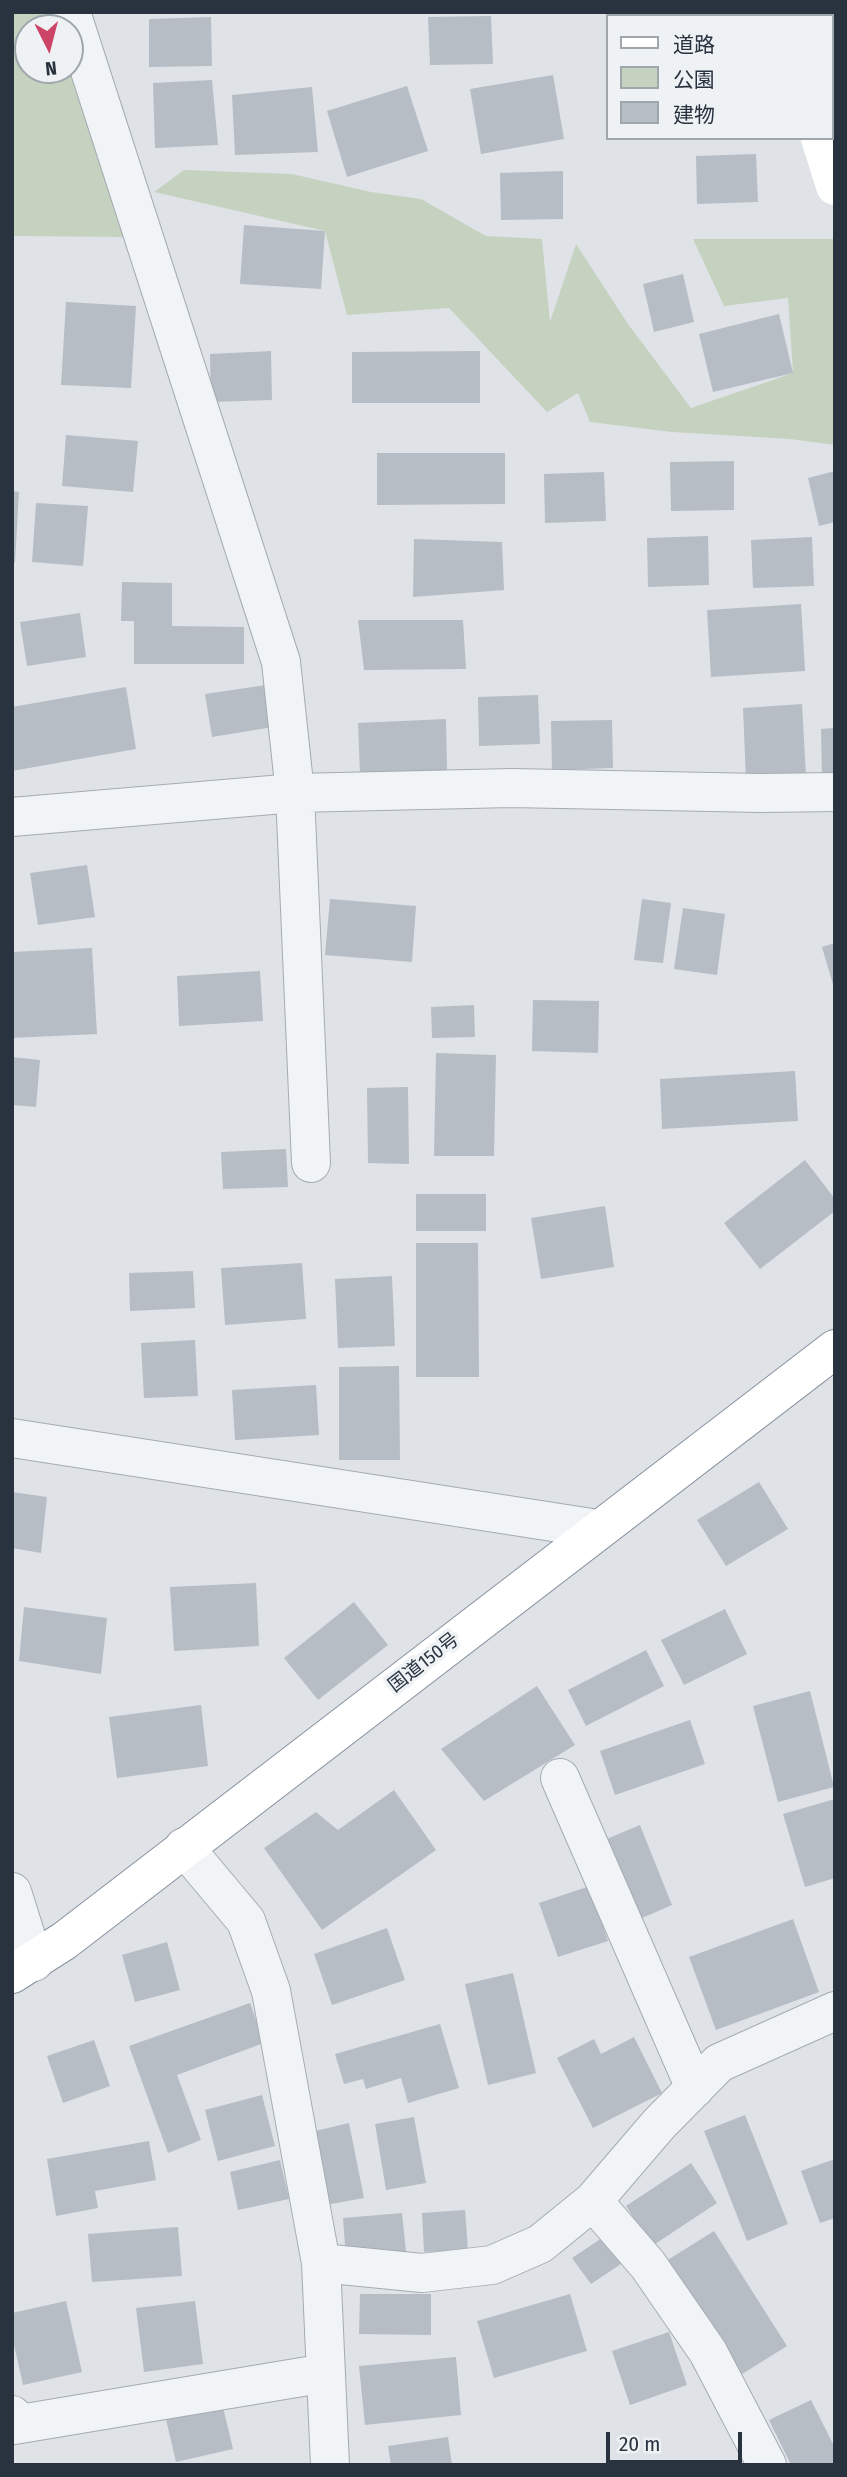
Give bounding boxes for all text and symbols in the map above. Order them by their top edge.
north arrow [14,14,84,84]
legend [606,14,833,140]
text: 道路 [673,32,715,58]
text: N [44,56,58,80]
text: 公園 [673,67,715,93]
text: 建物 [673,102,715,128]
street label: 国道150号 [384,1628,464,1698]
scale bar [609,2418,746,2462]
text: 20 m [619,2431,660,2457]

